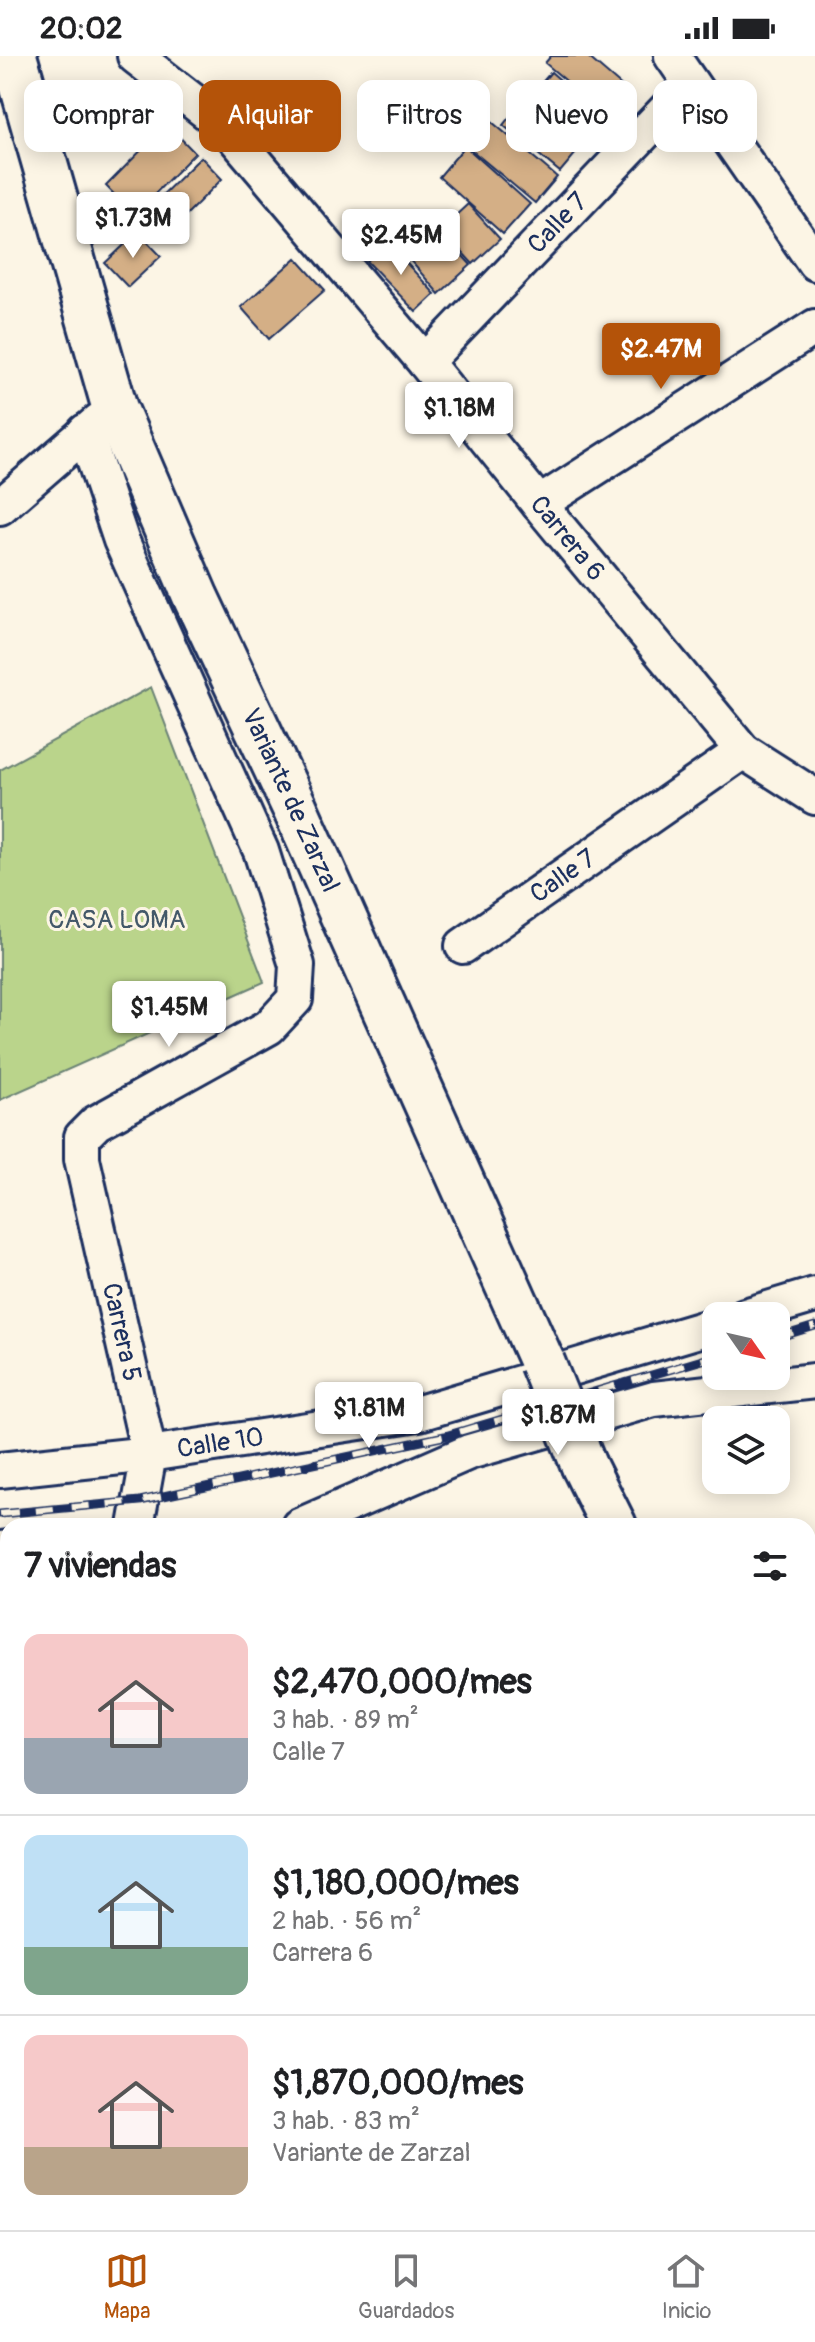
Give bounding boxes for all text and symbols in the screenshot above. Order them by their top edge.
text: 20:02 [40,10,123,47]
chip: Comprar [24,80,183,152]
chip: Alquilar [199,80,341,152]
chip: Filtros [357,80,490,152]
chip: Nuevo [506,80,637,152]
chip: Piso [653,80,757,152]
street label: Calle 7 [521,186,595,261]
pin: $1.73M [68,192,198,260]
text: $1.73M [95,202,171,234]
pin: $2.45M [336,209,466,277]
text: $2.45M [360,219,442,251]
pin: $2.47M [596,323,726,391]
text: $2.47M [620,333,702,365]
pin: $1.18M [394,382,524,450]
text: $1.18M [423,392,495,424]
street label: Carrera 6 [523,489,612,588]
street label: Variante de Zarzal [234,703,346,897]
street label: Calle 7 [524,842,602,910]
park label: CASA LOMA [48,904,186,936]
pin: $1.45M [104,981,234,1049]
text: $1.45M [130,991,208,1023]
street label: Carrera 5 [95,1280,148,1385]
north arrow [702,1302,790,1390]
map controls [702,1302,790,1494]
pin: $1.81M [304,1382,434,1450]
pin: $1.87M [493,1389,623,1457]
text: $1.81M [333,1392,405,1424]
text: $1.87M [520,1399,596,1431]
button: layers [702,1406,790,1494]
street label: Calle 10 [175,1421,266,1466]
icon: filters [748,1544,792,1588]
text: 7 viviendas [24,1545,176,1588]
text: $2,470,000/mes [272,1661,532,1704]
icon: home [88,1666,184,1762]
text: 3 hab. · 89 m² [272,1704,419,1736]
text: Calle 7 [272,1736,345,1768]
text: $1,180,000/mes [272,1862,519,1905]
icon: home [88,1867,184,1963]
text: 2 hab. · 56 m² [272,1905,421,1937]
text: Carrera 6 [272,1937,373,1969]
text: $1,870,000/mes [272,2062,523,2105]
icon: home [88,2067,184,2163]
text: 3 hab. · 83 m² [272,2105,420,2137]
text: Variante de Zarzal [272,2137,471,2169]
tab: Mapa [104,2249,150,2325]
tab: Guardados [358,2249,454,2325]
tab: Inicio [662,2249,711,2325]

